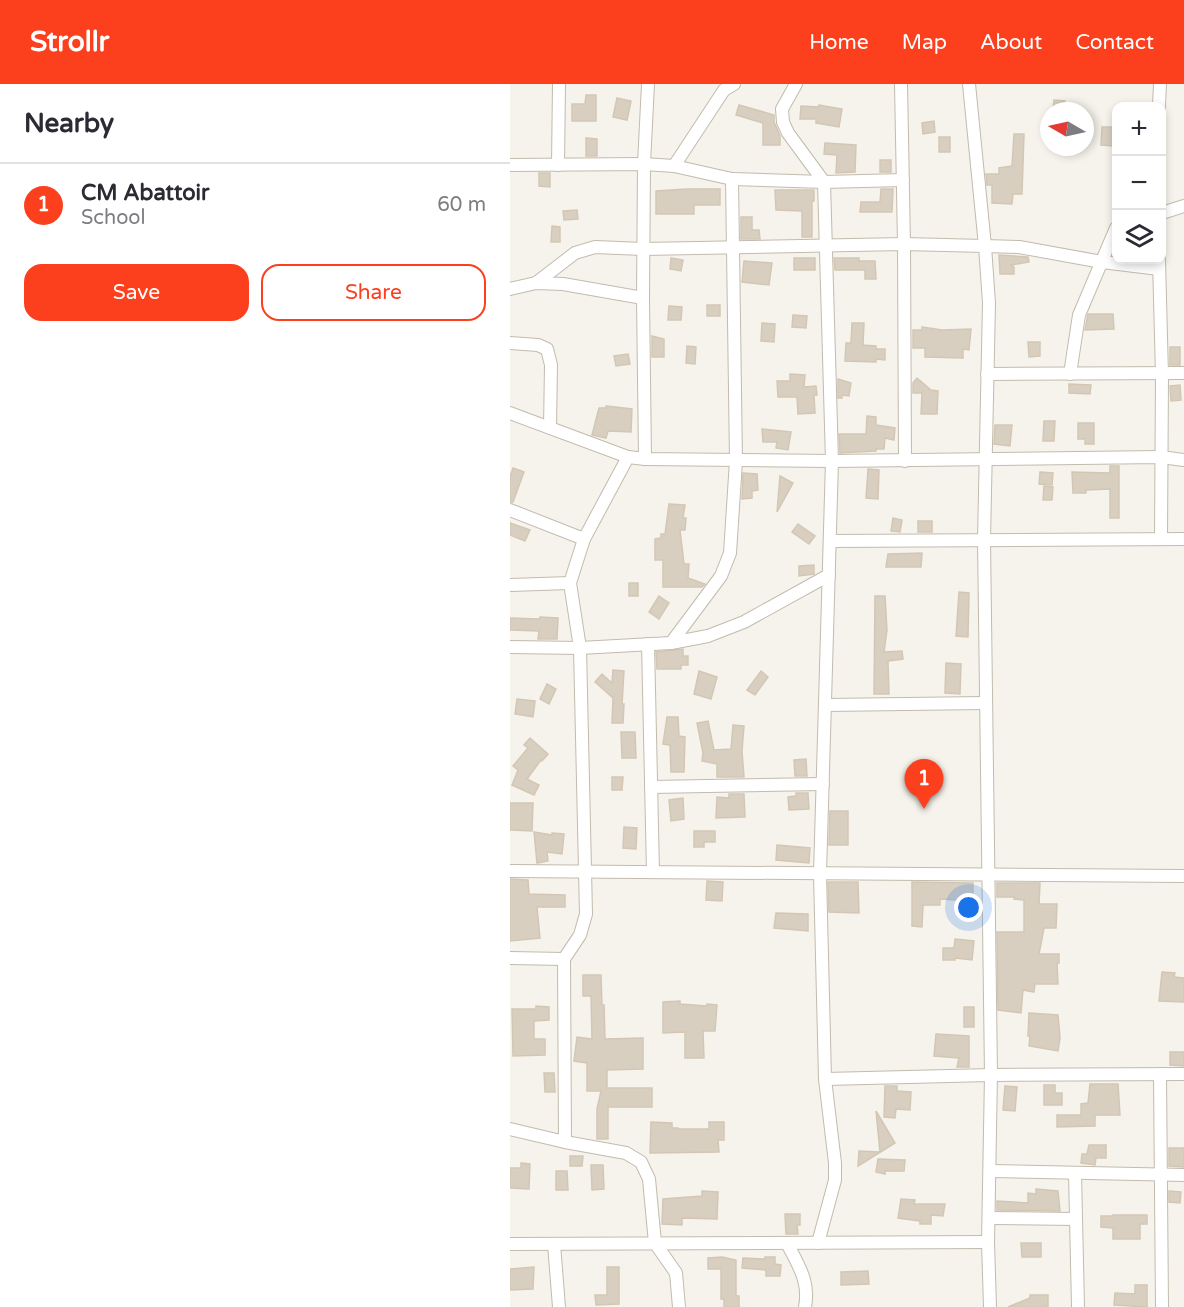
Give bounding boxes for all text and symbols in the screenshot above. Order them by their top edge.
text: Strollr [30,25,109,59]
text: Home [809,30,869,55]
text: Map [902,30,947,55]
text: About [980,30,1042,55]
text: Contact [1075,30,1154,55]
north arrow [1040,102,1094,156]
map controls [1112,102,1166,264]
button: + [1112,102,1166,156]
text: Nearby [24,108,114,139]
button: − [1112,156,1166,210]
text: CM Abattoir [81,180,209,206]
text: 1 [37,193,50,217]
text: 60 m [437,193,486,217]
text: School [81,206,145,230]
button: layers [1112,210,1166,264]
button: Save [24,264,249,321]
button: Share [261,264,486,321]
pin: 1 [904,760,944,809]
your location [954,893,983,922]

